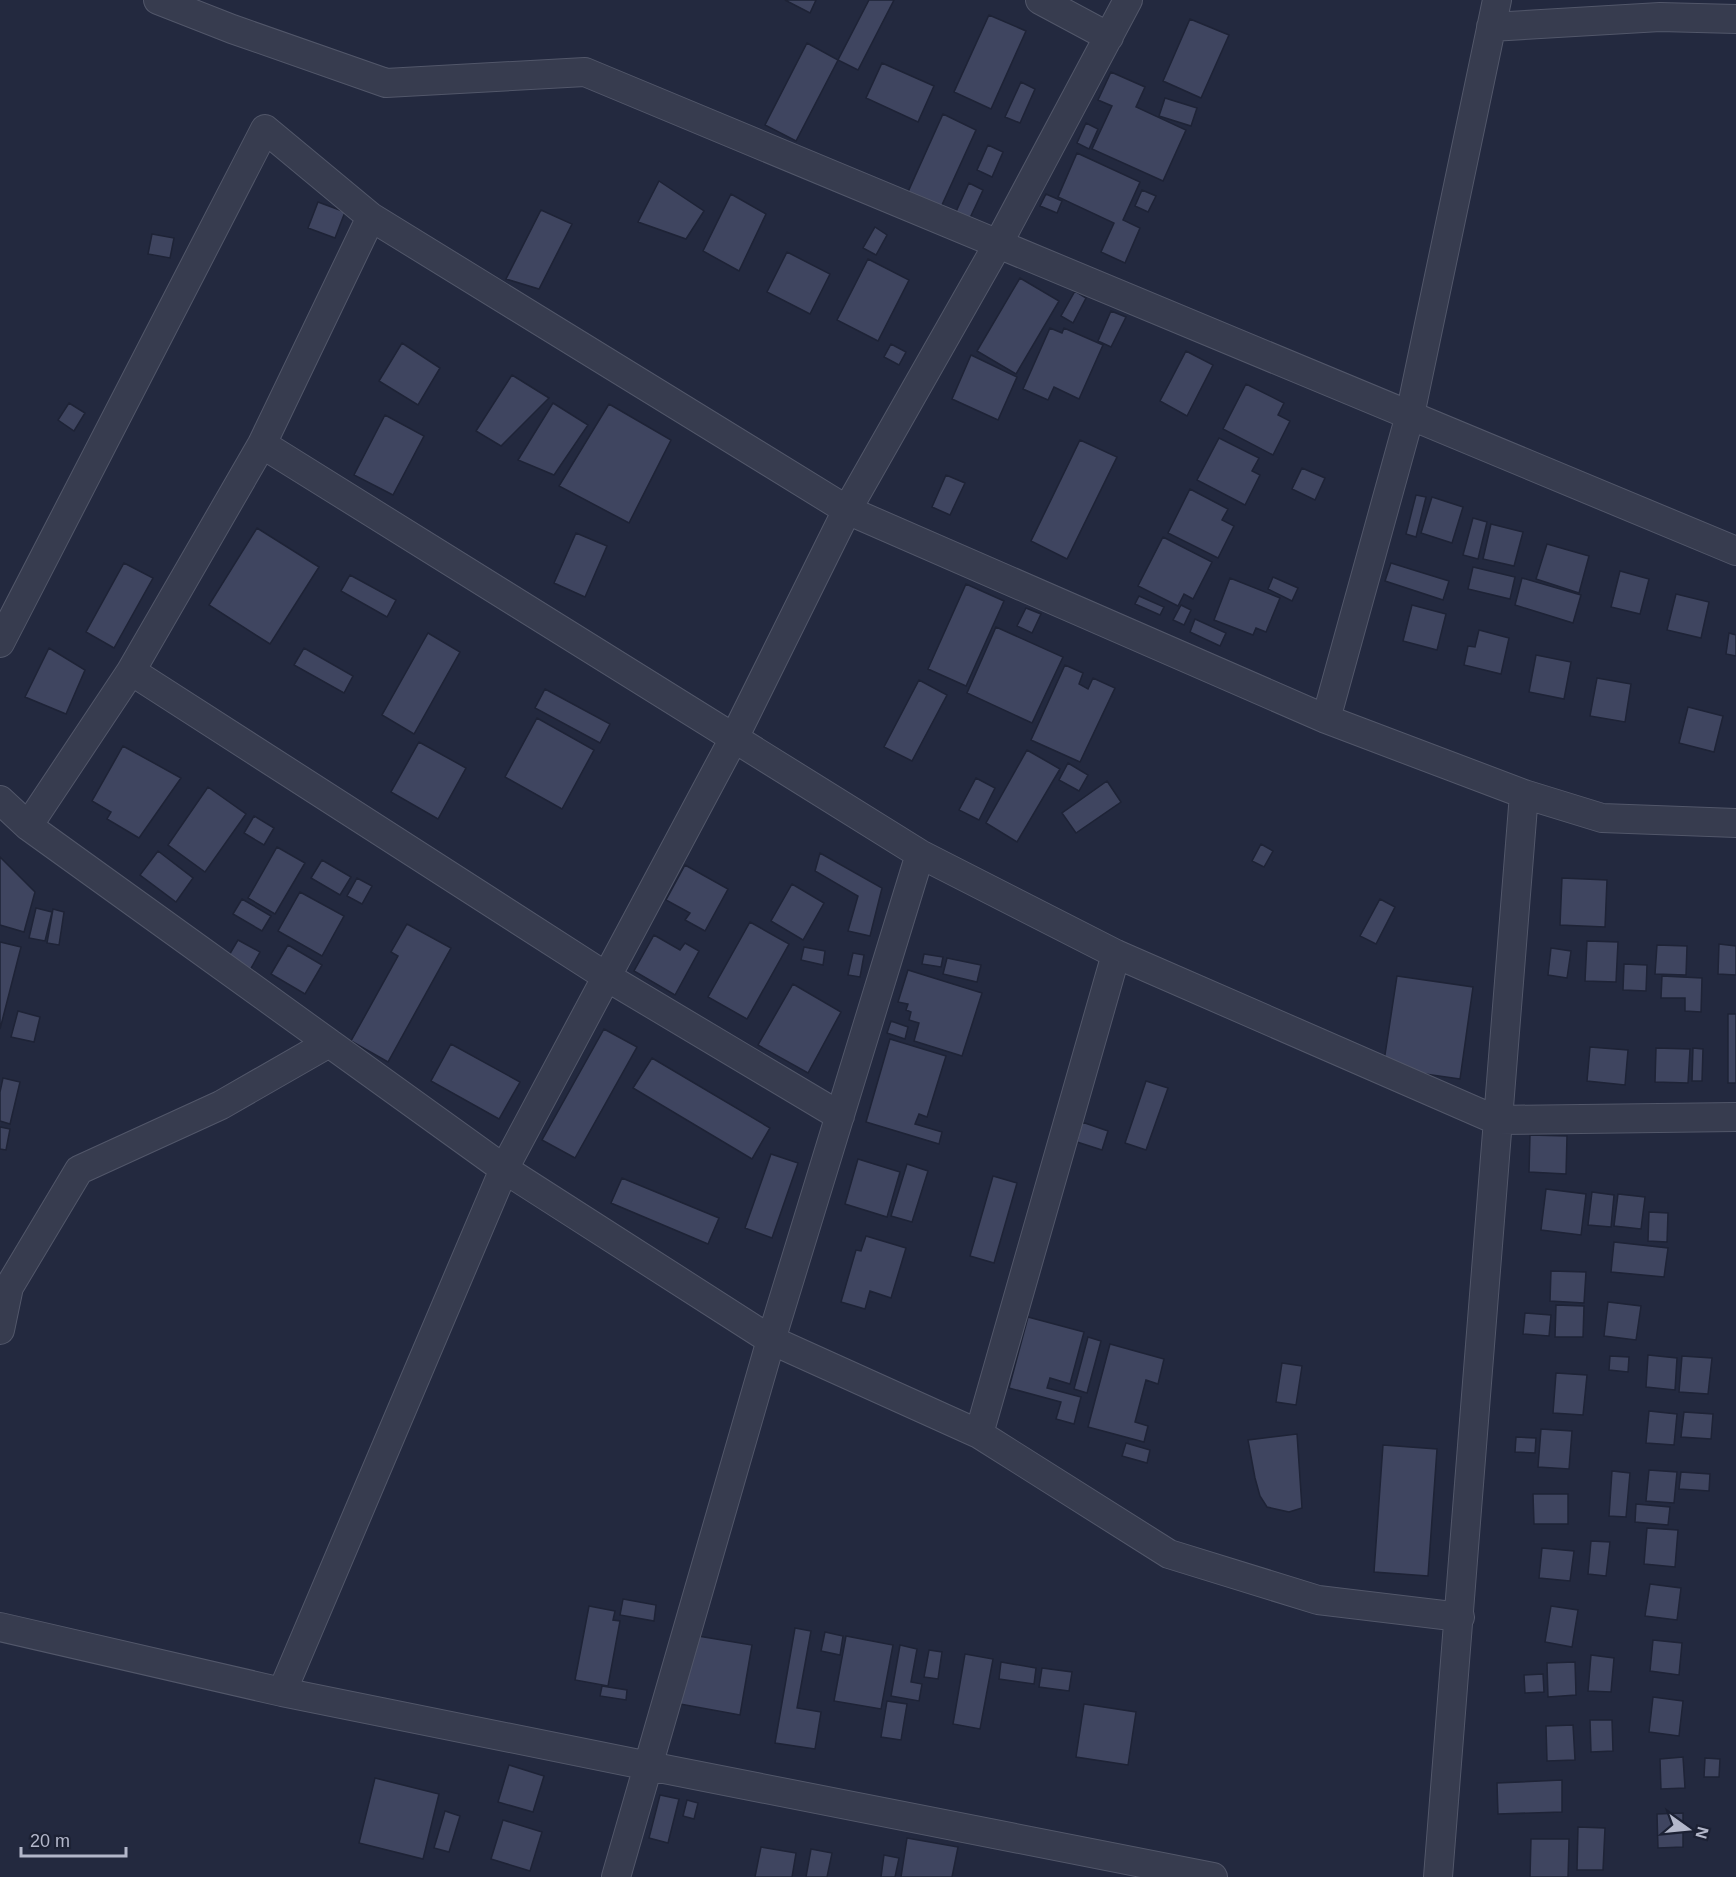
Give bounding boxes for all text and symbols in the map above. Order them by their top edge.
north arrow [1658,1799,1718,1859]
scale bar [21,1820,126,1858]
text: N [1692,1825,1712,1841]
text: 20 m [30,1831,70,1851]

